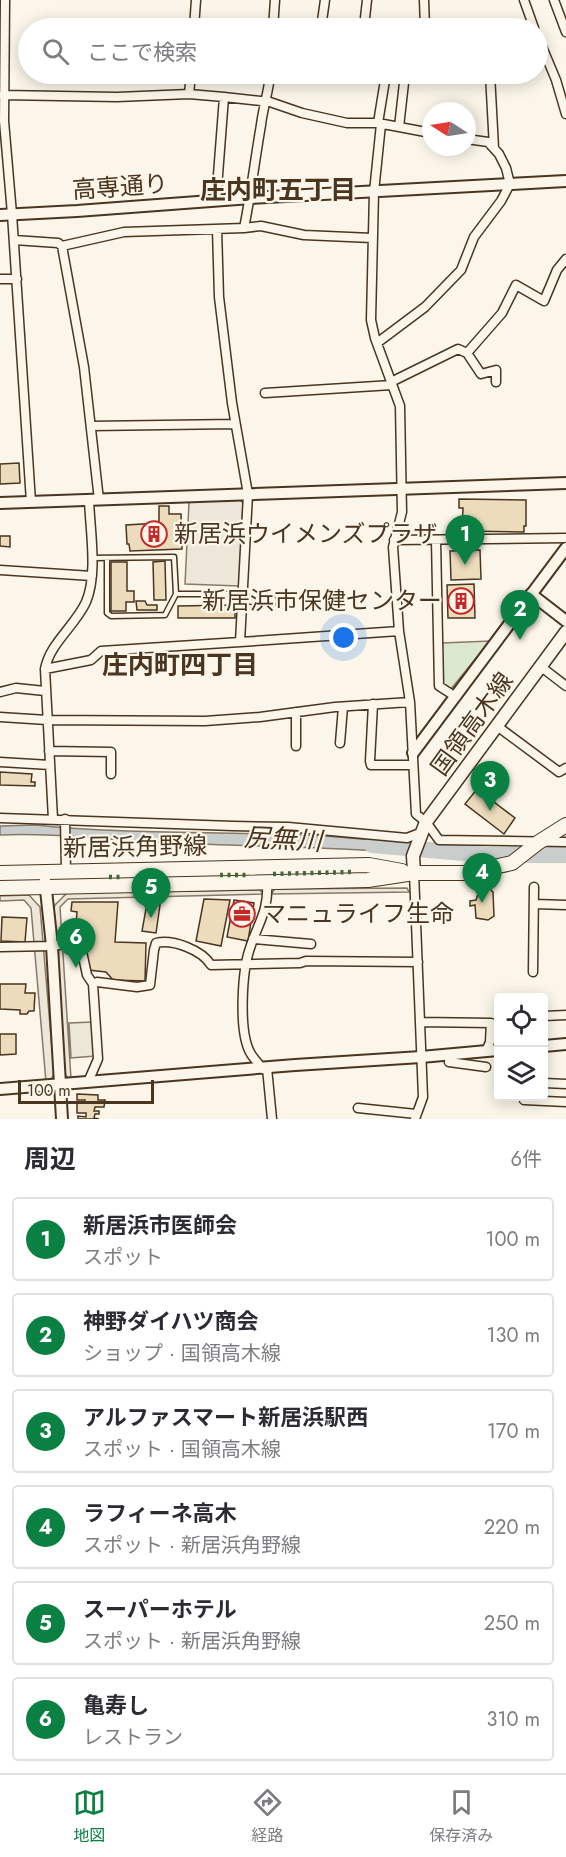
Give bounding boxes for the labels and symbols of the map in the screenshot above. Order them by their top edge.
north arrow [422,102,476,156]
street label: 高専通り [71,166,169,207]
district label: 庄内町五丁目 [200,171,356,209]
place label: 新居浜ウイメンズプラザ [174,516,438,551]
pin: 1 [446,516,484,565]
building icon: 新居浜ウイメンズプラザ [139,519,169,549]
place label: 新居浜市保健センター [202,583,442,618]
building icon: 新居浜市保健センター [446,586,476,616]
pin: 2 [500,590,540,640]
your location [329,623,358,652]
district label: 庄内町四丁目 [102,646,258,684]
street label: 国領高木線 [422,665,521,783]
pin: 3 [470,762,510,811]
water label: 尻無川 [243,818,326,860]
street label: 新居浜角野線 [63,828,207,865]
pin: 4 [462,854,502,903]
pin: 5 [132,868,170,918]
place label: マニュライフ生命 [262,896,454,931]
office icon: マニュライフ生命 [227,899,257,929]
pin: 6 [56,918,96,968]
scale bar [18,1077,154,1104]

